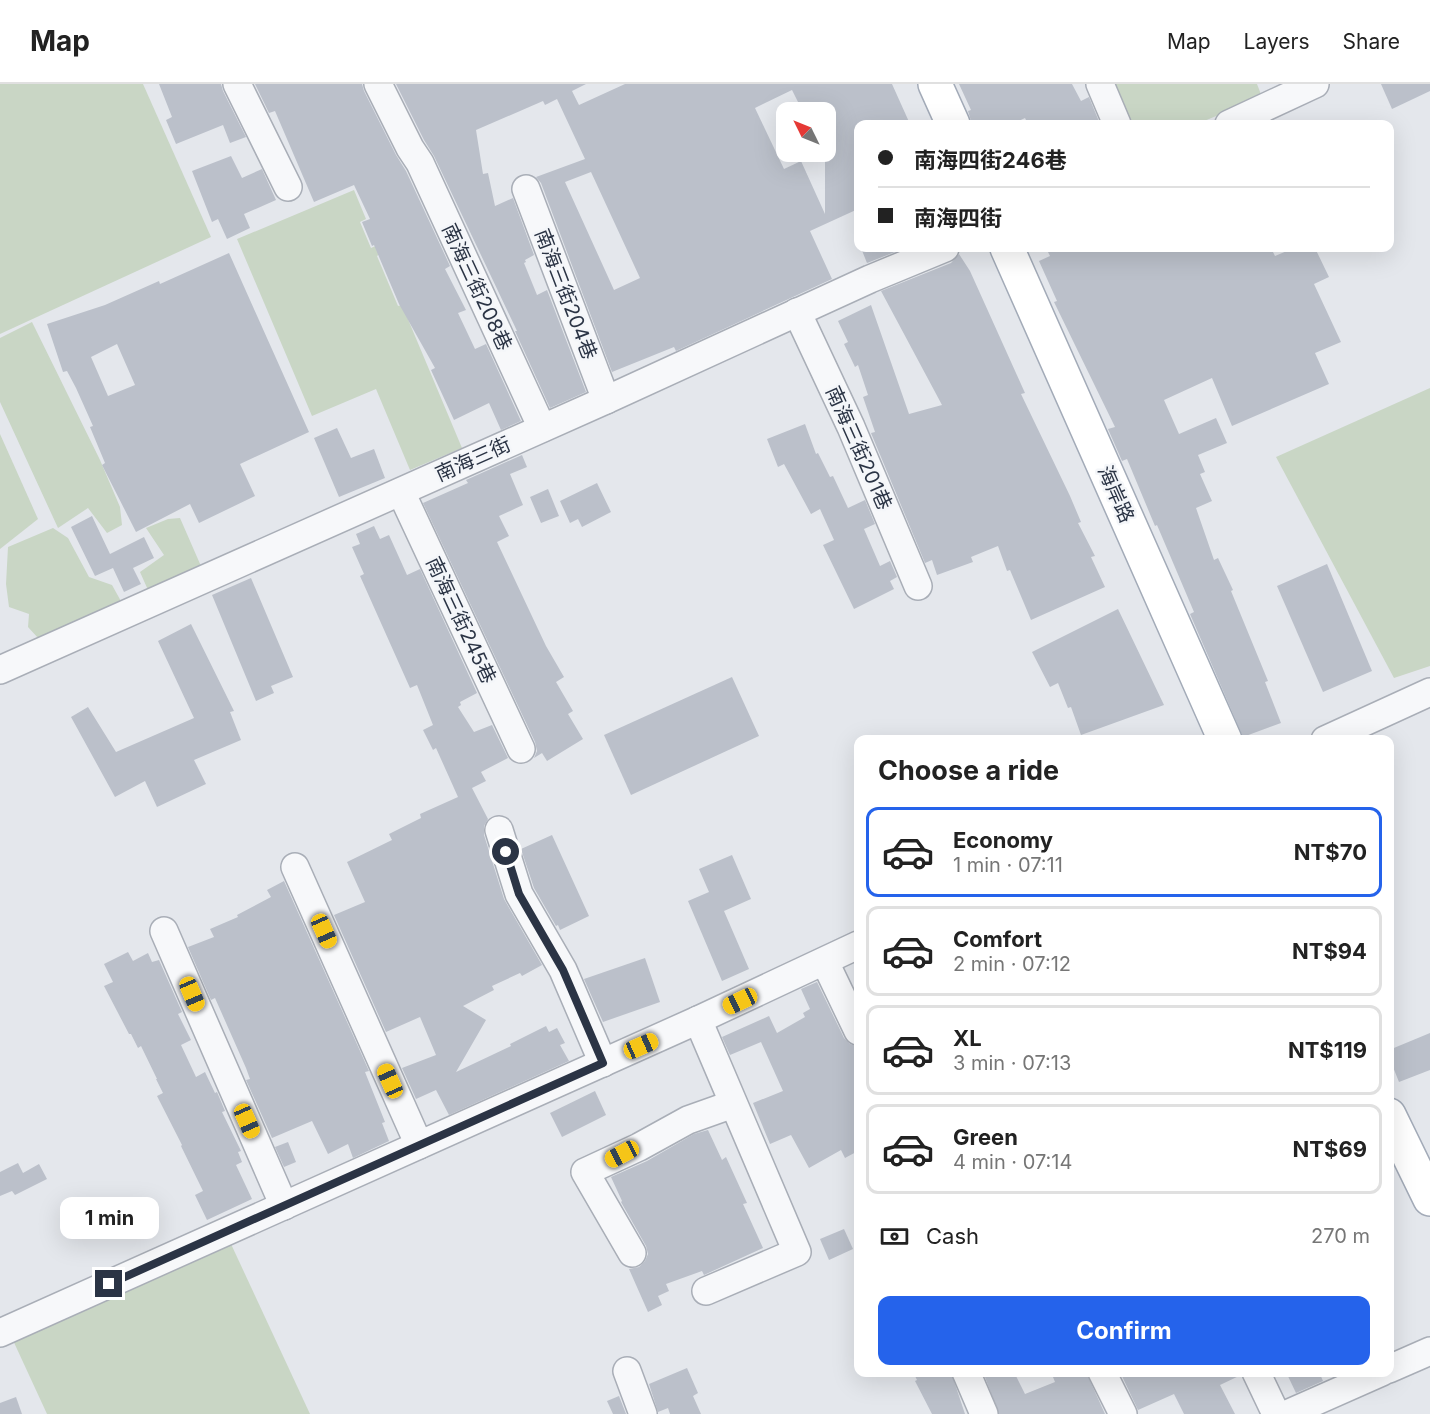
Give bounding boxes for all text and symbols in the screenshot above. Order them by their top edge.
text: Map [30,24,90,58]
text: Map [1167,29,1211,54]
text: Layers [1244,29,1310,54]
text: Share [1343,29,1400,54]
north arrow [776,102,836,162]
map controls [776,102,836,162]
text: 南海四街246巷 [914,147,1067,173]
text: 南海四街 [914,205,1002,231]
street label: 南海三街208巷 [437,220,517,354]
street label: 南海三街204巷 [530,225,602,363]
street label: 南海三街201巷 [821,382,897,514]
street label: 南海三街 [432,432,514,486]
street label: 海岸路 [1093,462,1139,526]
street label: 南海三街245巷 [421,553,501,687]
text: Choose a ride [878,754,1059,787]
icon: car [881,825,935,879]
text: Economy [953,827,1053,853]
route start [492,838,519,865]
text: NT$70 [1294,839,1367,865]
text: 1 min · 07:11 [953,853,1063,877]
car [308,911,340,951]
icon: car [881,924,935,978]
text: Comfort [953,926,1042,952]
text: NT$94 [1292,938,1367,964]
text: 2 min · 07:12 [953,952,1071,976]
car [177,974,207,1014]
car [720,985,760,1017]
icon: car [881,1023,935,1077]
text: XL [953,1025,982,1051]
car [621,1030,661,1062]
text: NT$119 [1288,1037,1367,1063]
text: 3 min · 07:13 [953,1051,1071,1075]
car [374,1061,406,1101]
car [231,1101,263,1141]
icon: car [881,1122,935,1176]
text: Green [953,1124,1018,1150]
text: NT$69 [1293,1136,1367,1162]
car [602,1138,642,1170]
text: 4 min · 07:14 [953,1150,1072,1174]
callout: 1 min [60,1197,158,1239]
text: 1 min [85,1206,134,1230]
icon: cash [878,1220,911,1253]
text: Cash [926,1223,979,1249]
text: 270 m [1311,1224,1370,1248]
route end [95,1270,122,1297]
button: Confirm [878,1296,1370,1365]

